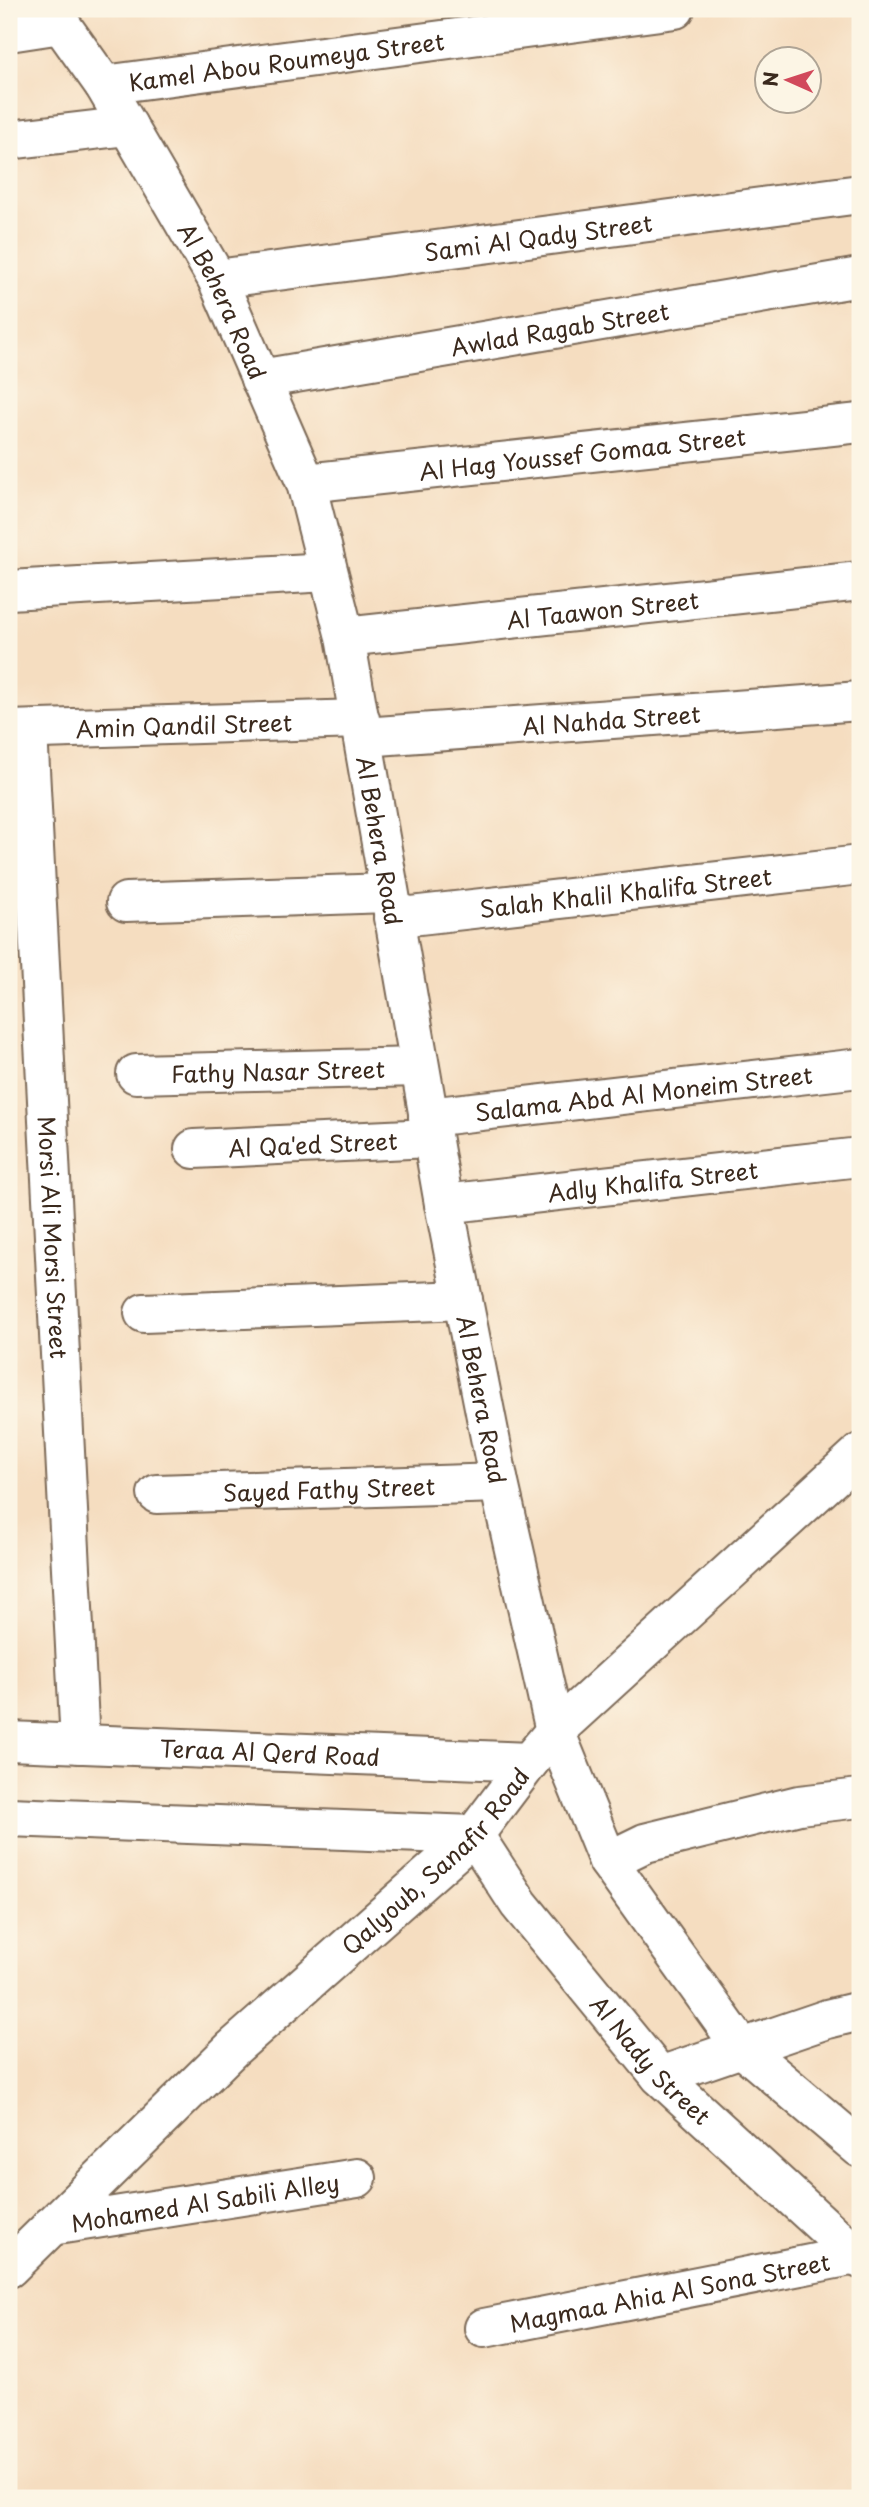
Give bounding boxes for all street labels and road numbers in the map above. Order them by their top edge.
street label: Kamel Abou Roumeya Street [127,22,446,99]
street label: Sami Al Qady Street [422,204,654,269]
street label: Al Behera Road [170,216,276,385]
street label: Awlad Ragab Street [448,292,671,364]
street label: Al Hag Youssef Gomaa Street [417,418,747,488]
street label: Al Taawon Street [504,581,701,637]
street label: Al Nahda Street [521,695,702,743]
street label: Amin Qandil Street [75,704,293,745]
street label: Al Behera Road [349,754,413,928]
street label: Salah Khalil Khalifa Street [477,858,774,926]
street label: Fathy Nasar Street [171,1050,385,1091]
street label: Salama Abd Al Moneim Street [473,1056,814,1129]
street label: Morsi Ali Morsi Street [30,1115,78,1360]
street label: Al Qa'ed Street [228,1122,398,1165]
street label: Adly Khalifa Street [546,1151,760,1210]
street label: Al Behera Road [449,1312,516,1487]
street label: Sayed Fathy Street [222,1468,436,1509]
street label: Teraa Al Qerd Road [159,1730,380,1773]
street label: Qalyoub, Sanafir Road [333,1760,537,1962]
street label: Al Nady Street [583,1987,719,2132]
street label: Mohamed Al Sabili Alley [68,2164,342,2240]
street label: Magmaa Ahia Al Sona Street [506,2243,833,2340]

